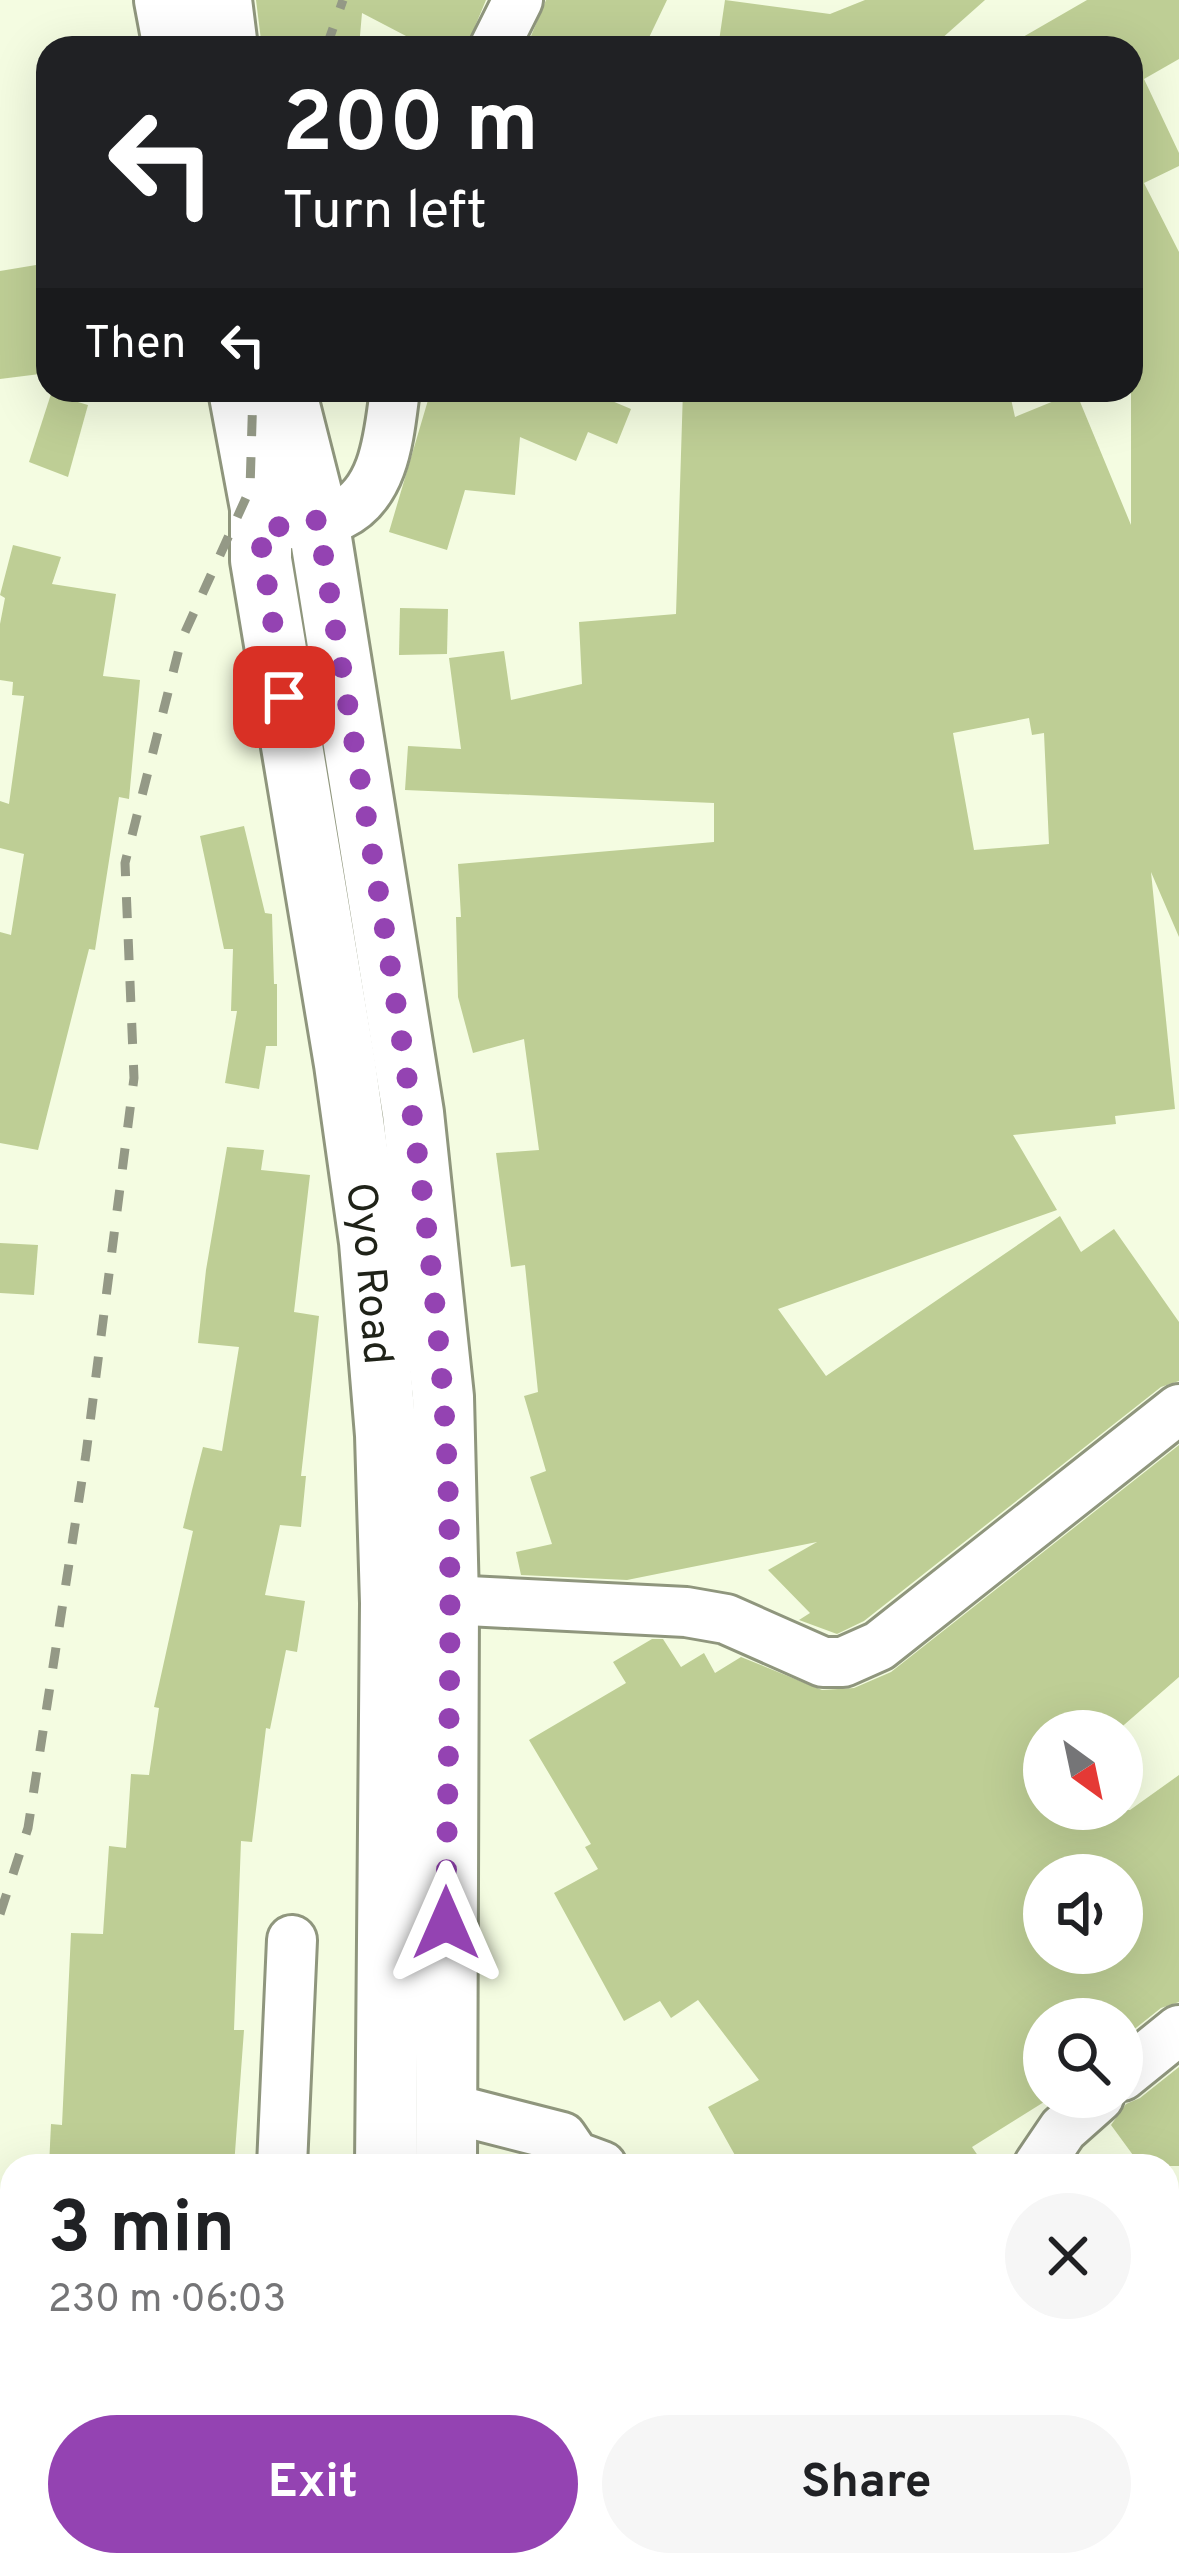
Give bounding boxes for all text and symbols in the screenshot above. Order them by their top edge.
text: 200 m [282,75,539,181]
icon: left [84,84,240,240]
text: Turn left [282,179,487,248]
icon: left [210,312,276,378]
text: Then [84,317,186,374]
pin [233,646,335,748]
icon: arrive [251,664,317,730]
street label: Oyo Road [331,1179,402,1367]
north arrow [1023,1710,1143,1830]
map controls [1023,1710,1143,2118]
button: sound [1023,1854,1143,1974]
position arrow [383,1860,509,1986]
button: search [1023,1998,1143,2118]
text: 3 min [48,2186,235,2278]
button: close [1005,2193,1131,2319]
text: 230 m · 06:03 [48,2277,286,2326]
button: Exit [48,2415,578,2553]
button: Share [602,2415,1131,2553]

